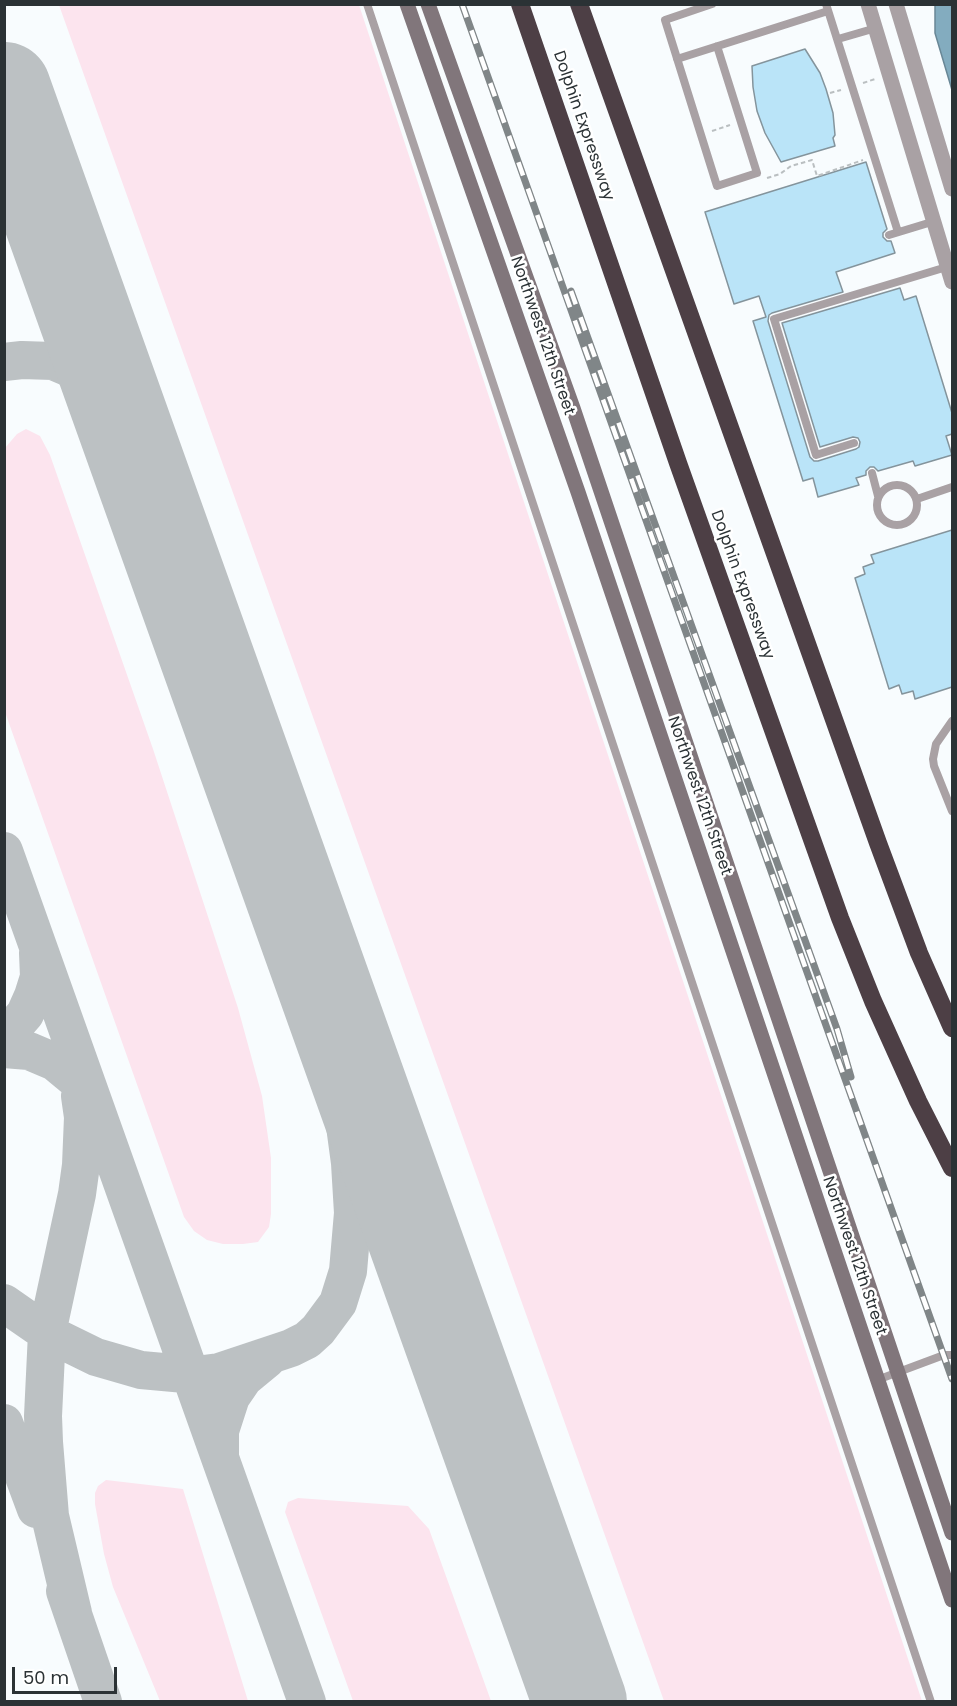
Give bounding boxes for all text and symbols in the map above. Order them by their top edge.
street label: Dolphin Expressway [548,49,618,203]
street label: Northwest 12th Street [506,254,578,418]
street label: Dolphin Expressway [706,508,778,662]
street label: Northwest 12th Street [663,714,735,878]
street label: Northwest 12th Street [818,1174,890,1338]
scale bar [15,1655,120,1693]
text: 50 m [23,1665,69,1690]

